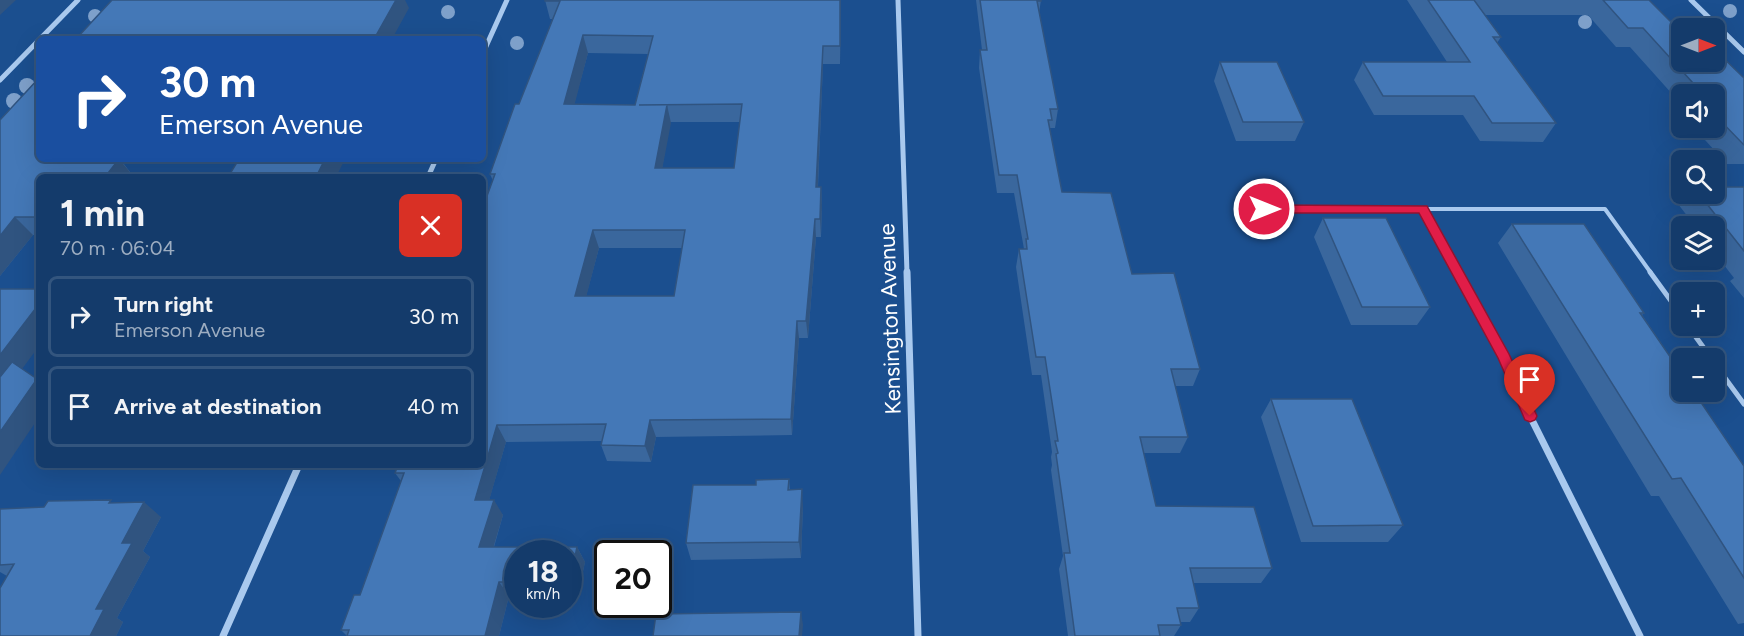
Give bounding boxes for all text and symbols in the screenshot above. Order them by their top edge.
north arrow [1671,18,1725,72]
map controls [1671,18,1725,402]
text: 30 m [159,57,256,108]
icon: right [60,60,138,138]
button: sound [1671,84,1725,138]
text: Emerson Avenue [159,108,363,141]
button: search [1671,150,1725,204]
position arrow [1232,177,1296,241]
text: 1 min [60,192,145,235]
button: close [399,194,462,257]
button: layers [1671,216,1725,270]
street label: Kensington Avenue [873,223,907,415]
text: 70 m · 06:04 [60,236,175,260]
button: + [1671,282,1725,336]
text: Turn right [114,291,213,318]
icon: right [63,300,96,333]
text: 30 m [409,303,459,330]
text: Emerson Avenue [114,318,265,342]
button: − [1671,348,1725,402]
pin [1504,354,1555,416]
icon: arrive [1513,363,1546,396]
icon: arrive [63,390,96,423]
text: Arrive at destination [114,393,322,420]
text: 40 m [407,393,459,420]
speed limit sign: 20 [594,540,672,618]
text: 18 [527,553,559,590]
text: km/h [526,585,560,603]

